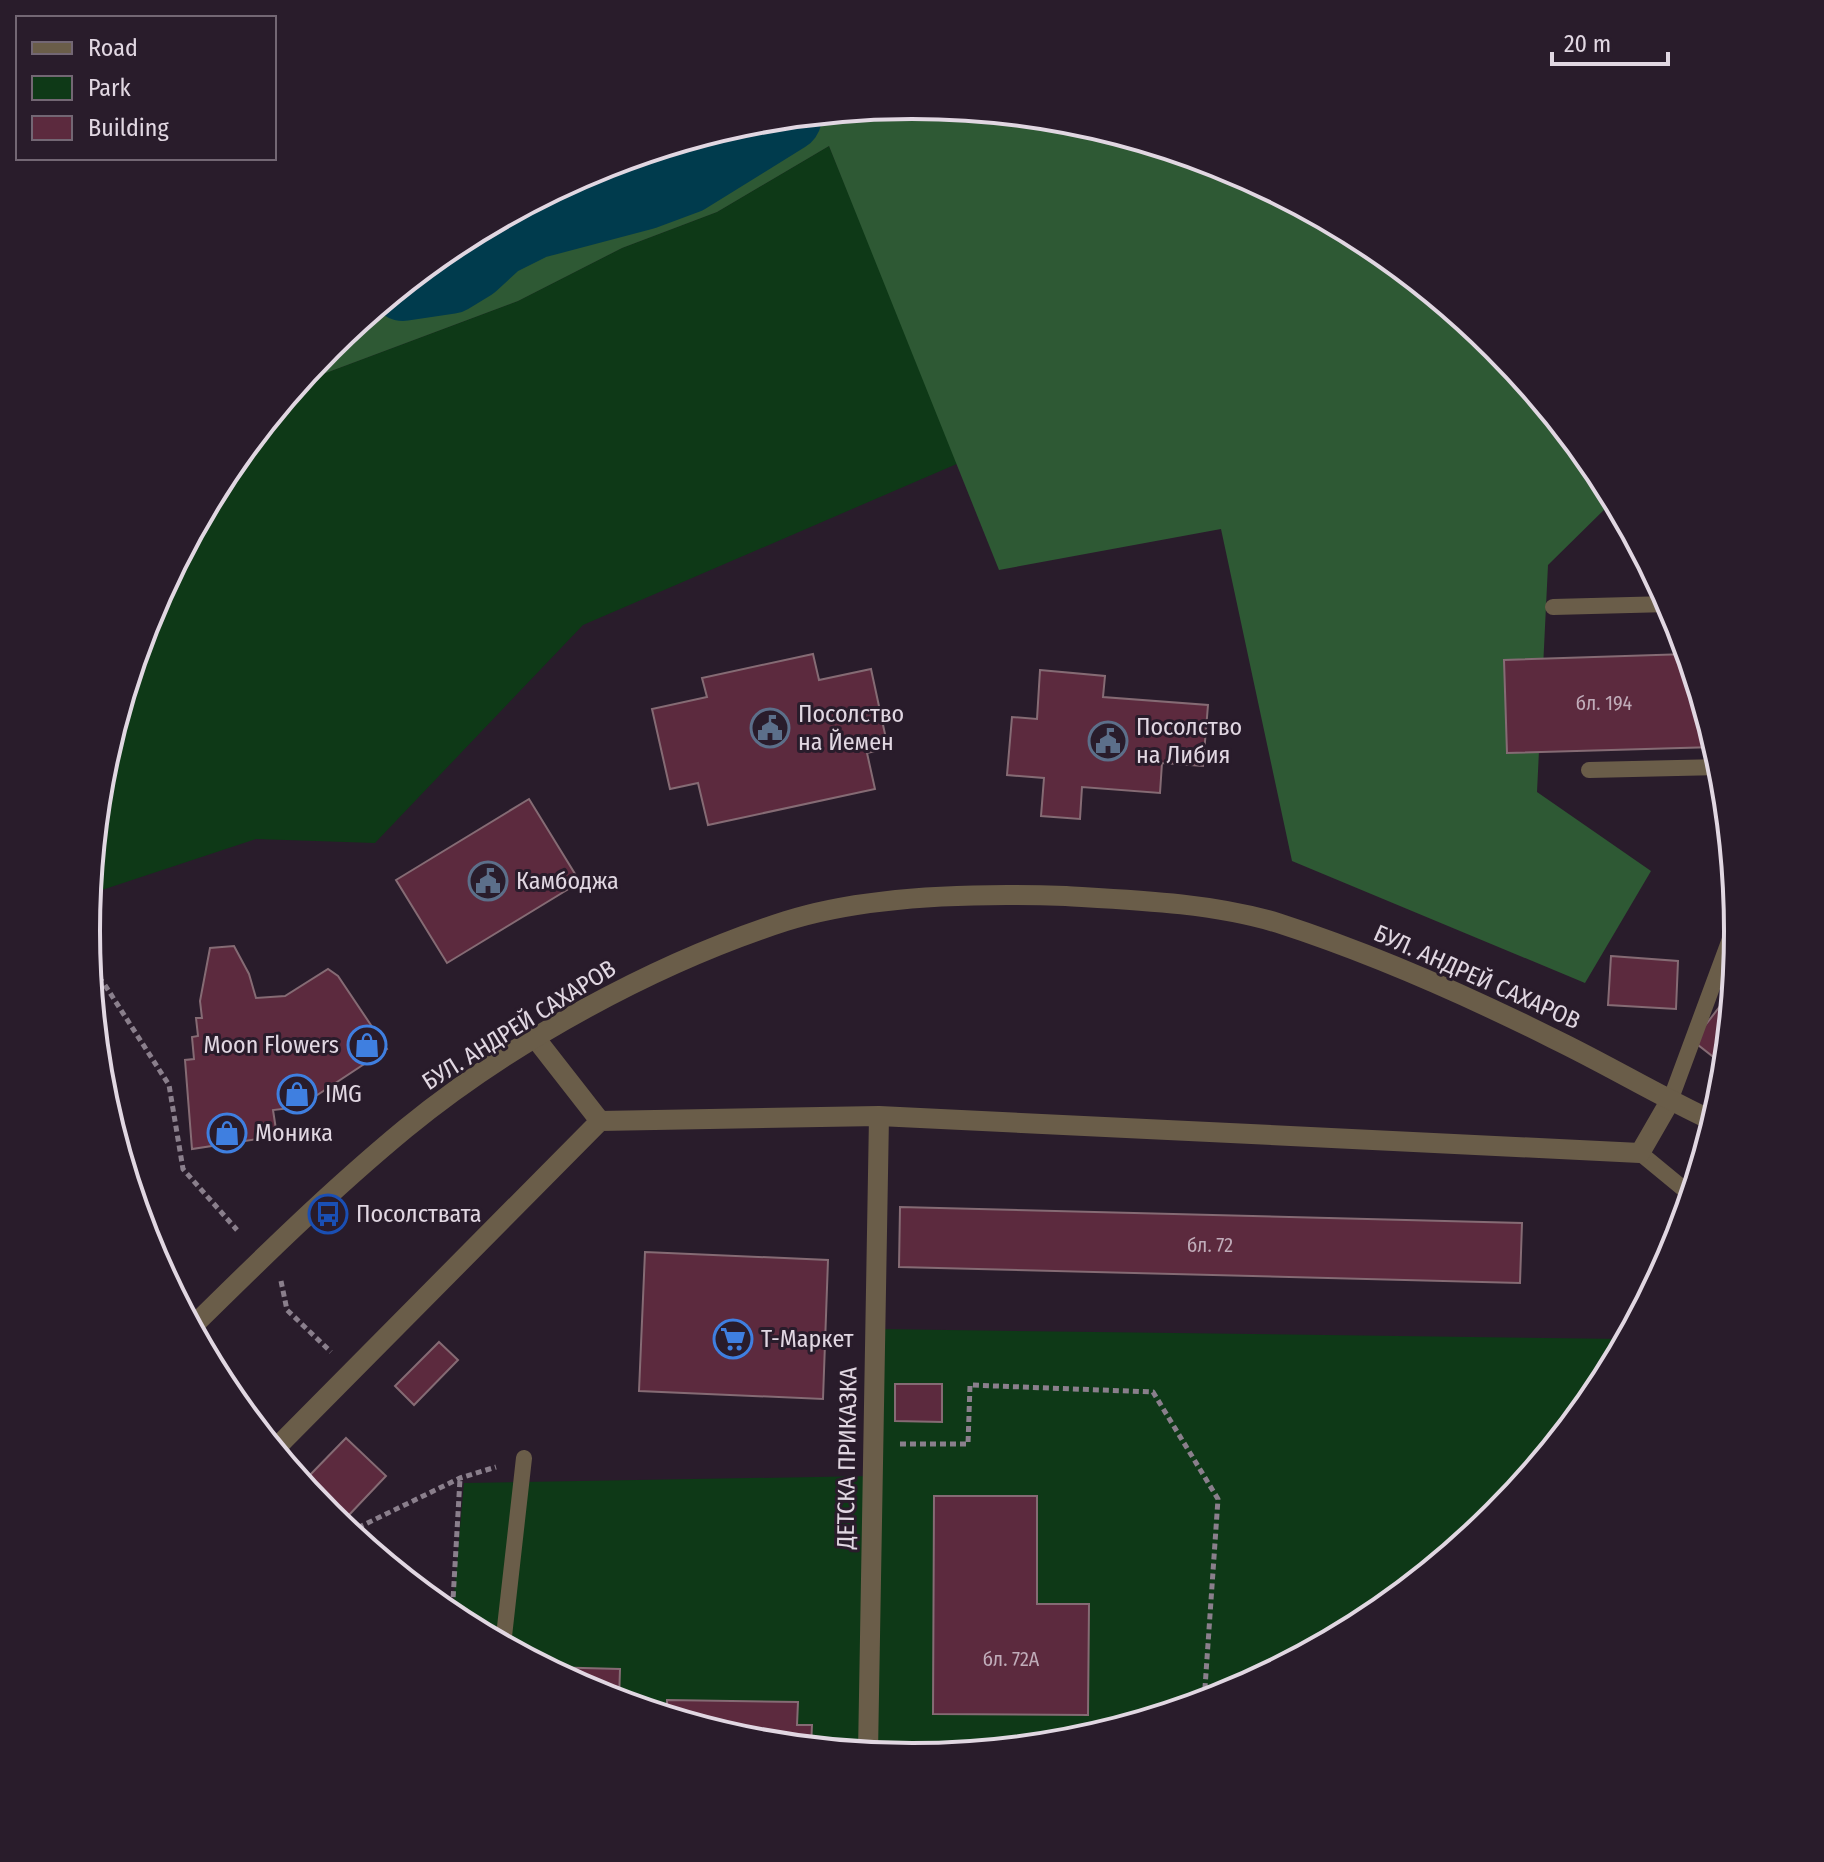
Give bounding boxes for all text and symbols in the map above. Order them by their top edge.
legend [16,16,276,160]
scale bar [1552,16,1668,66]
text: 20 m [1564,30,1611,58]
text: Road [88,34,138,62]
text: Park [88,74,131,102]
text: Building [88,114,170,142]
house number: бл. 194 [1576,691,1633,715]
place label: Посолство на Йемен [798,700,904,756]
public building icon: Посолство на Йемен [749,707,791,749]
place label: Посолство на Либия [1136,713,1242,769]
public building icon: Посолство на Либия [1087,720,1129,762]
public building icon: Камбоджа [467,860,509,902]
place label: Камбоджа [516,867,619,895]
street label: БУЛ. АНДРЕЙ САХАРОВ [1370,919,1584,1035]
street label: БУЛ. АНДРЕЙ САХАРОВ [417,954,621,1096]
shop icon: Moon Flowers [346,1024,388,1066]
place label: Moon Flowers [203,1031,339,1059]
shop icon: IMG [276,1073,318,1115]
place label: IMG [325,1080,362,1108]
shop icon: Моника [206,1112,248,1154]
place label: Моника [255,1119,333,1147]
bus stop icon: Посолствата [307,1193,349,1235]
place label: Посолствата [356,1200,481,1228]
house number: бл. 72 [1187,1233,1233,1257]
supermarket icon: Т-Маркет [712,1318,754,1360]
place label: Т-Маркет [761,1325,854,1353]
street label: ДЕТСКА ПРИКАЗКА [831,1366,863,1550]
house number: бл. 72А [983,1647,1040,1671]

